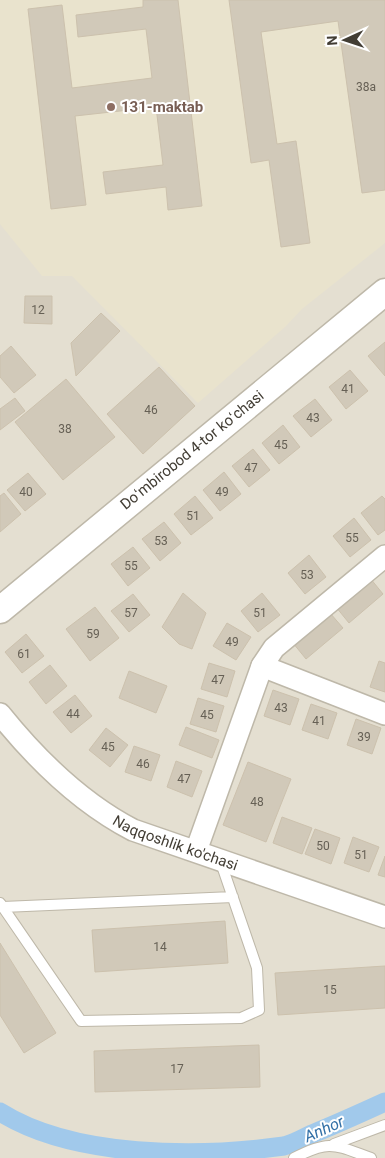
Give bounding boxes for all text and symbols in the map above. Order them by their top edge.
north arrow [320,15,370,65]
text: N [324,35,340,46]
house number: 38a [356,80,376,94]
place label: 131-maktab [121,98,203,116]
marker: 131-maktab [105,101,117,113]
house number: 12 [31,303,45,317]
house number: 41 [341,382,355,396]
street label: Doʻmbirobod 4-tor koʻchasi [117,387,267,513]
house number: 46 [144,403,158,417]
house number: 43 [306,411,320,425]
house number: 38 [58,422,72,436]
house number: 45 [274,438,288,452]
house number: 47 [244,461,258,475]
house number: 40 [19,485,33,499]
house number: 49 [215,485,229,499]
house number: 51 [186,509,200,523]
house number: 55 [345,531,359,545]
house number: 53 [154,534,168,548]
house number: 55 [124,559,138,573]
house number: 53 [300,568,314,582]
house number: 57 [124,606,138,620]
house number: 51 [253,606,267,620]
house number: 59 [86,627,100,641]
house number: 49 [225,635,239,649]
house number: 61 [17,647,31,661]
house number: 47 [211,673,225,687]
house number: 43 [274,701,288,715]
house number: 44 [66,707,80,721]
house number: 45 [200,708,214,722]
house number: 41 [312,714,326,728]
house number: 39 [357,730,371,744]
house number: 45 [101,740,115,754]
house number: 46 [136,757,150,771]
house number: 47 [177,772,191,786]
house number: 48 [250,795,264,809]
street label: Naqqoshlik ko'chasi [109,812,240,875]
house number: 50 [316,839,330,853]
house number: 51 [354,848,368,862]
house number: 14 [153,940,167,954]
house number: 15 [323,983,337,997]
house number: 17 [170,1062,184,1076]
water label: Anhor [300,1112,347,1146]

